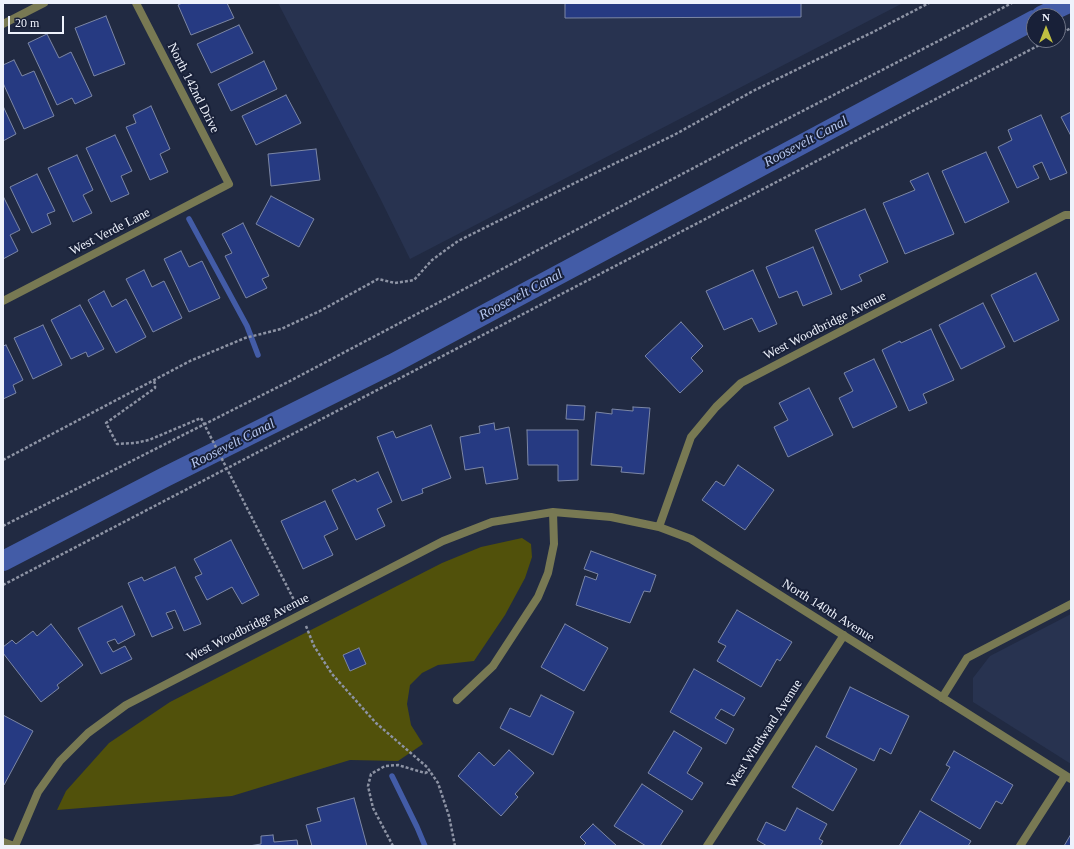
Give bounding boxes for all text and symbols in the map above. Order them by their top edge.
scale bar [10,8,66,34]
north arrow [1026,8,1066,48]
text: N [1042,11,1050,23]
text: 20 m [15,16,39,30]
street label: North 142nd Drive [164,40,222,136]
water label: Roosevelt Canal [761,113,851,171]
street label: West Verde Lane [67,205,153,259]
water label: Roosevelt Canal [476,266,566,324]
street label: West Woodbridge Avenue [761,288,889,364]
water label: Roosevelt Canal [188,416,278,472]
street label: North 140th Avenue [779,576,877,646]
street label: West Woodbridge Avenue [184,590,312,666]
street label: West Windward Avenue [724,677,806,791]

